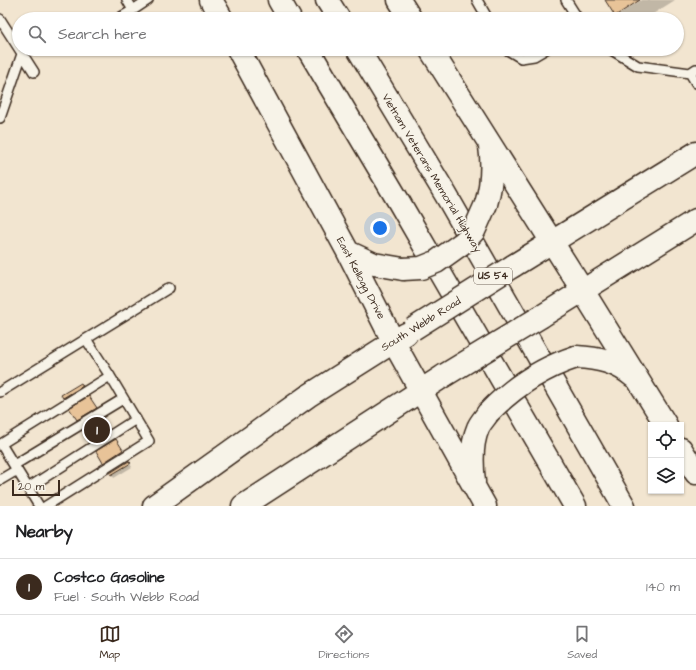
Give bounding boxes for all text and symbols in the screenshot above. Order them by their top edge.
search box [12,12,684,56]
icon: search [26,23,48,45]
text: Search here [58,24,147,45]
street label: Vietnam Veterans Memorial Highway [378,91,485,256]
your location [370,218,390,238]
street label: East Kellogg Drive [332,234,389,322]
road number: US 54 [474,268,512,284]
street label: South Webb Road [378,293,464,355]
pin: 1 [84,415,110,445]
map controls [648,422,684,494]
button: locate [648,422,684,458]
button: layers [648,458,684,494]
scale bar [12,478,60,497]
text: 20 m [18,479,44,494]
text: Nearby [16,520,73,544]
text: Costco Gasoline [54,567,165,588]
text: 1 [28,578,30,596]
text: 140 m [646,578,680,596]
text: Fuel · South Webb Road [54,588,199,606]
tab: Map [99,623,121,662]
tab: Directions [318,623,370,662]
tab: Saved [567,623,597,662]

